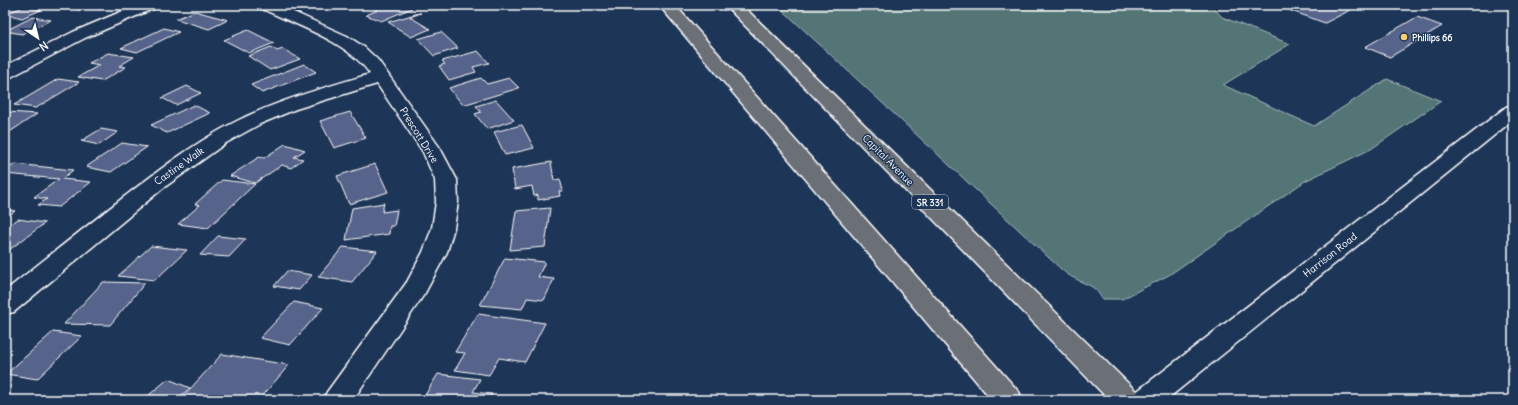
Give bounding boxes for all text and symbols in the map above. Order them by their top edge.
north arrow [18,18,58,58]
marker: Phillips 66 [1399,32,1409,42]
place label: Phillips 66 [1412,32,1452,44]
text: N [37,38,51,54]
street label: Prescott Drive [397,105,441,165]
street label: Capital Avenue [860,132,916,188]
street label: Castine Walk [152,144,206,188]
road number: SR 331 [912,195,948,209]
street label: Harrison Road [1300,230,1360,280]

